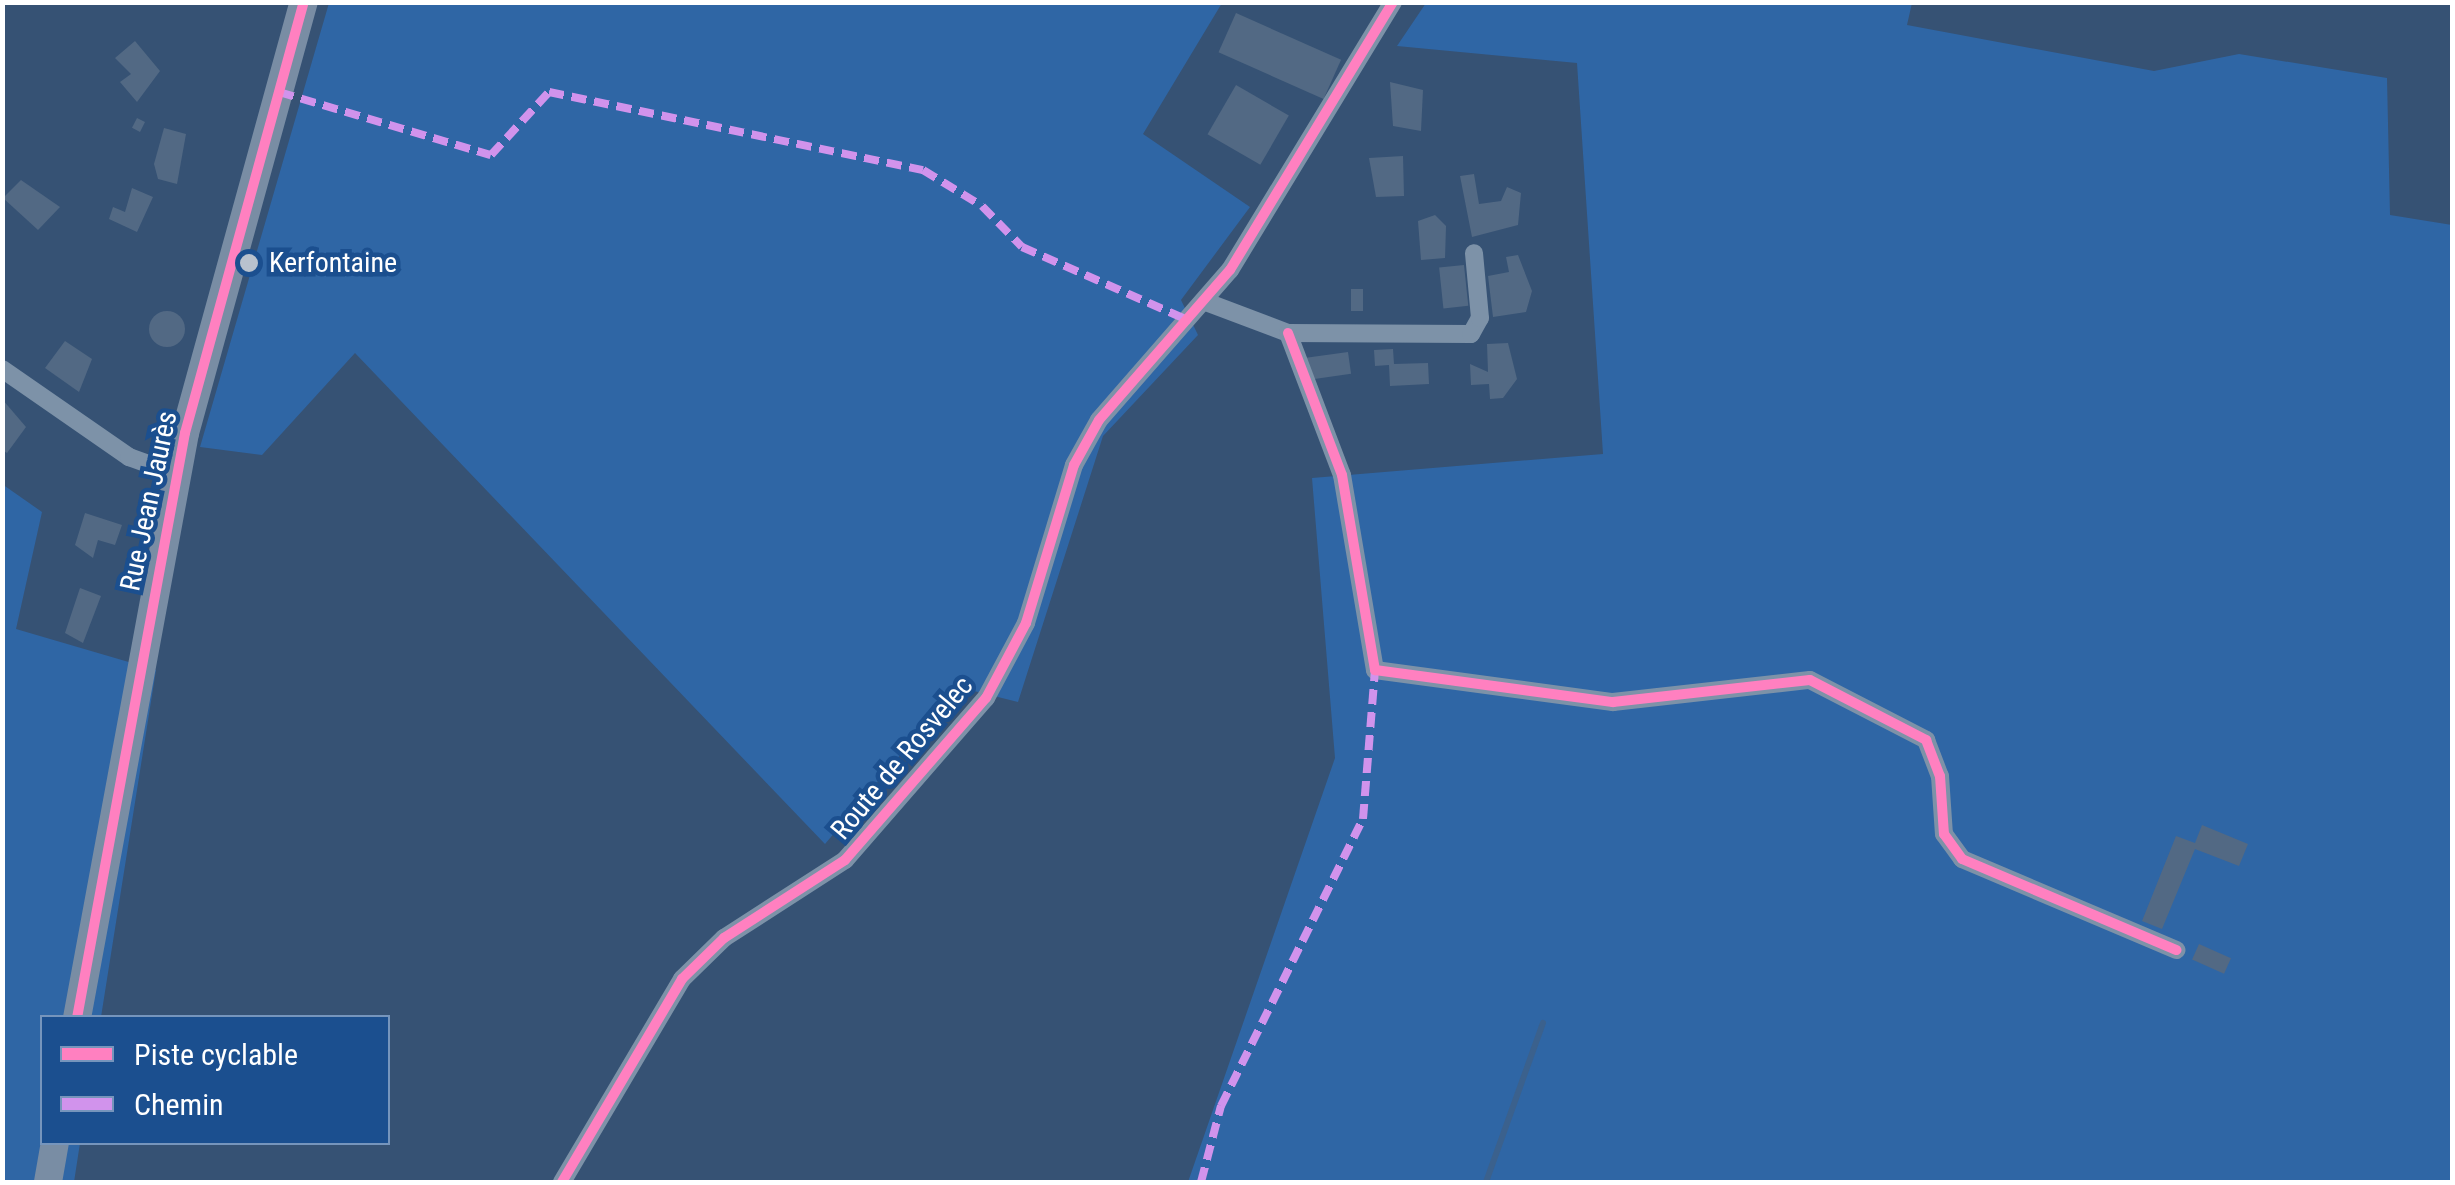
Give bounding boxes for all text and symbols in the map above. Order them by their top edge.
place label: Kerfontaine [269,246,397,280]
marker: Kerfontaine [238,252,260,274]
street label: Rue Jean Jaurès [114,408,184,594]
street label: Route de Rosvelec [824,670,980,846]
legend [40,1015,390,1145]
text: Piste cyclable [134,1037,298,1072]
text: Chemin [134,1087,224,1122]

